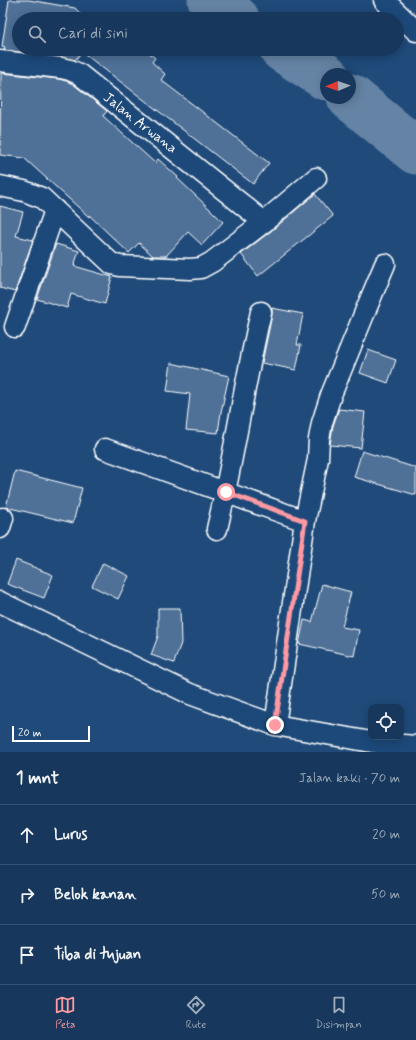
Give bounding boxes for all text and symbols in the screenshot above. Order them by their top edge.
search box [12,12,404,56]
icon: search [26,23,48,45]
text: Cari di sini [58,24,128,44]
north arrow [320,68,356,104]
street label: Jalan Arwana [99,89,181,158]
route start [217,483,235,501]
map controls [368,704,404,740]
button: locate [368,704,404,740]
route end [266,716,284,734]
scale bar [12,724,90,743]
text: 20 m [18,726,41,740]
text: 1 mnt [16,767,59,789]
text: Jalan kaki · 70 m [299,770,400,787]
icon: ahead [16,824,38,846]
text: Lurus [54,825,87,845]
text: 20 m [372,826,400,843]
icon: right [16,884,38,906]
text: Belok kanan [54,885,137,905]
text: 50 m [371,886,400,903]
icon: arrive [16,944,38,966]
text: Tiba di tujuan [54,945,141,965]
tab: Peta [54,994,76,1032]
tab: Rute [185,994,207,1032]
tab: Disimpan [315,994,362,1032]

